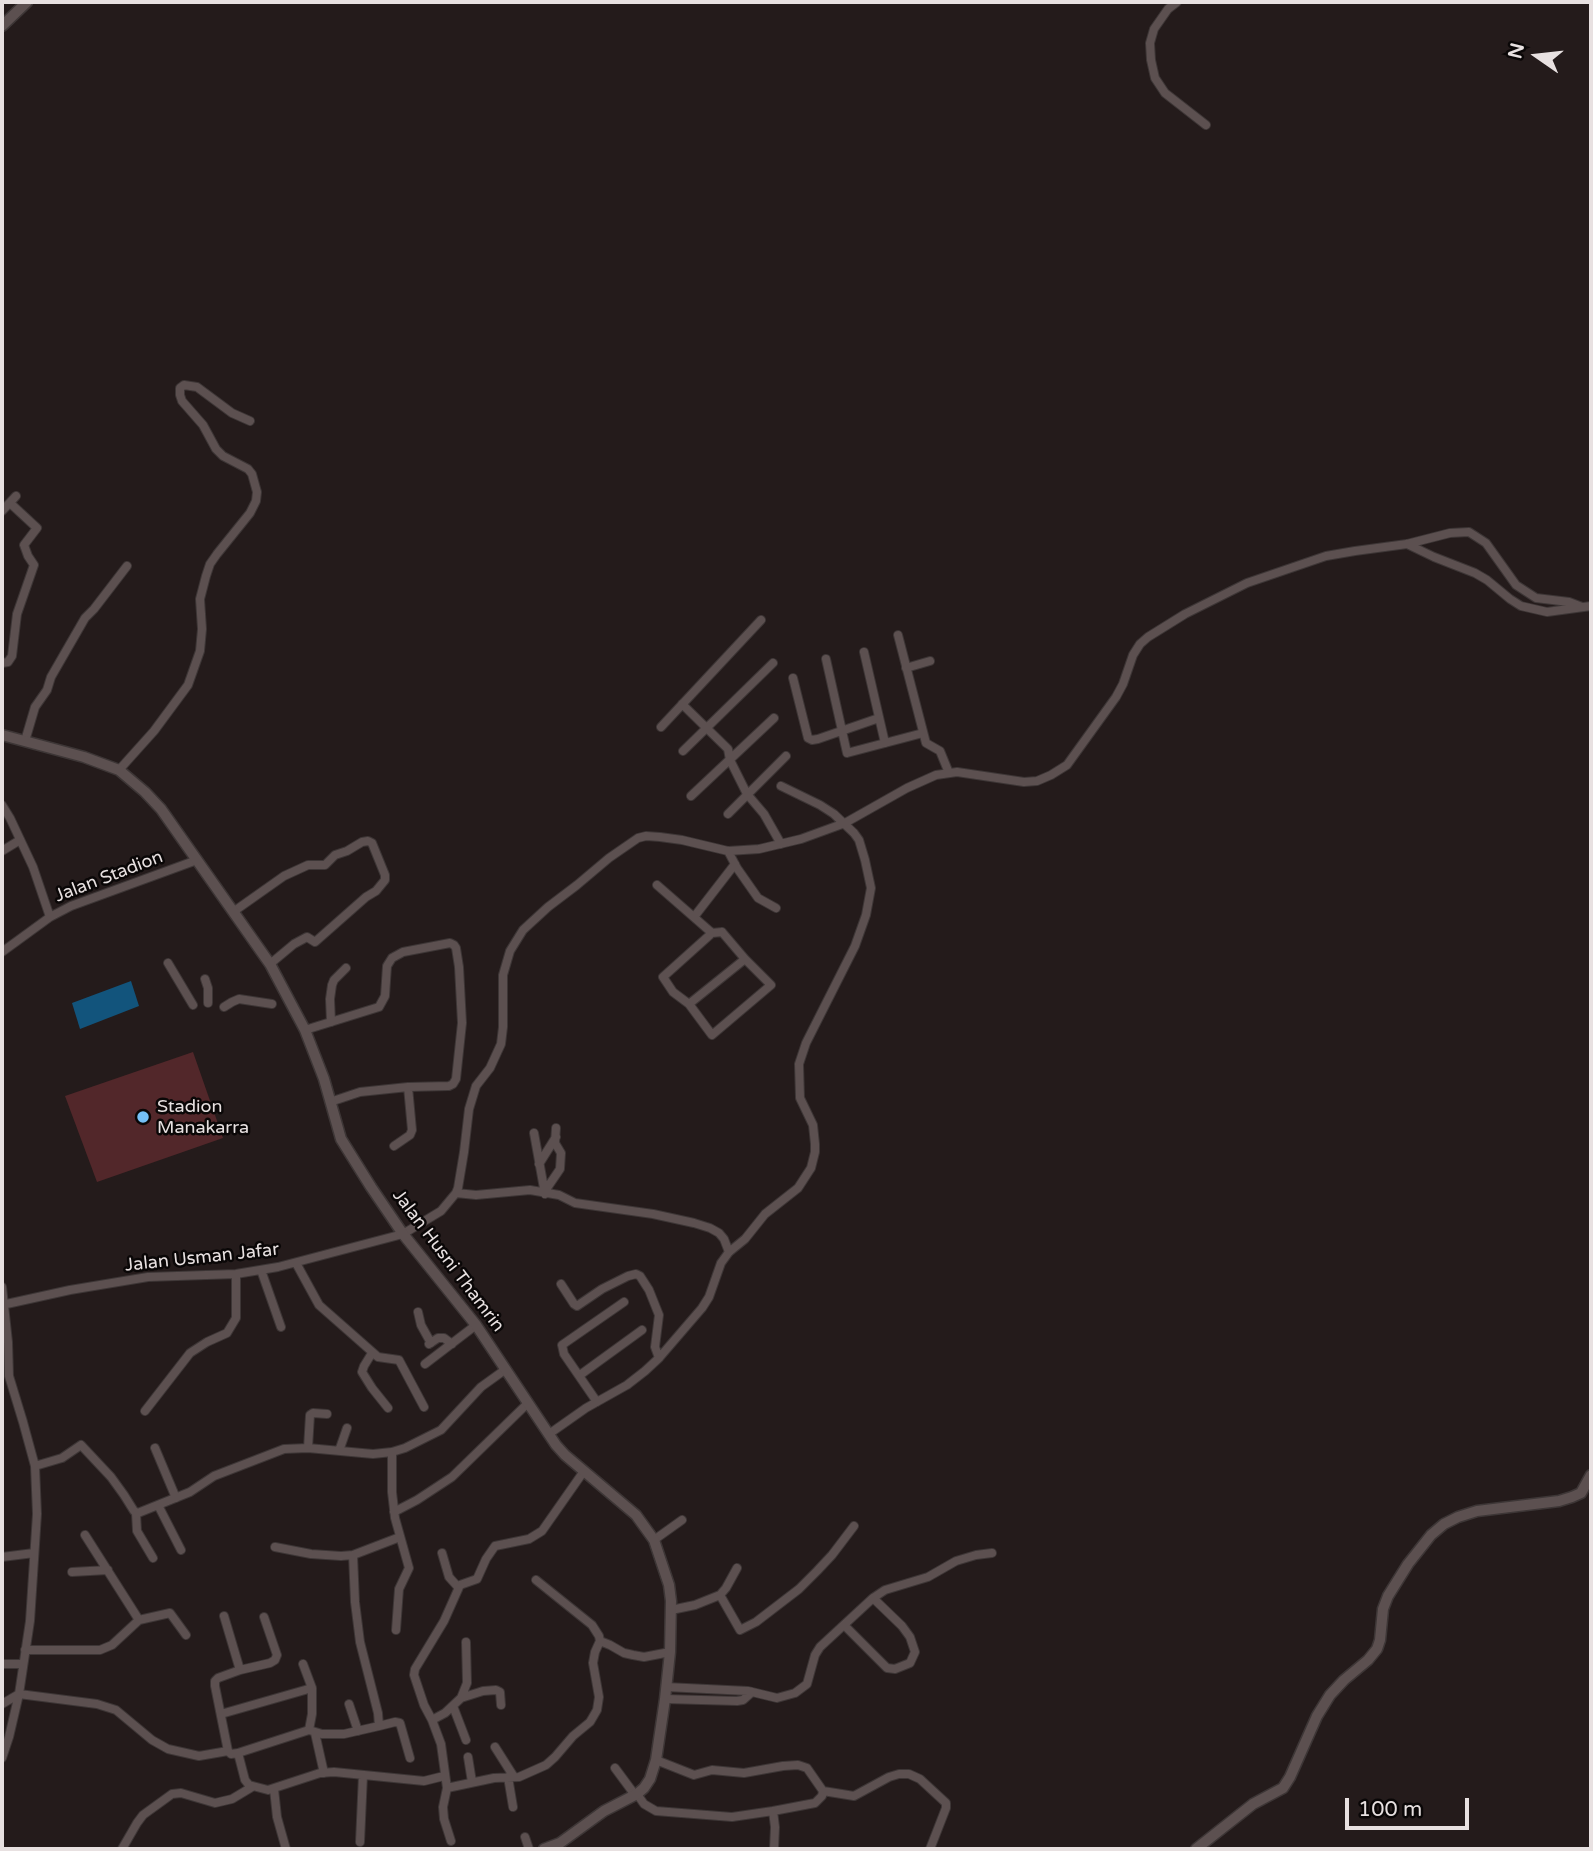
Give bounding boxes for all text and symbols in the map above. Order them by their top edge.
north arrow [1502,21,1572,91]
text: N [1504,41,1529,61]
street label: Jalan Stadion [52,846,166,908]
place label: Stadion Manakarra [157,1096,249,1138]
marker: Stadion Manakarra [135,1109,151,1125]
street label: Jalan Husni Thamrin [387,1186,509,1336]
street label: Jalan Usman Jafar [124,1239,280,1277]
scale bar [1348,1784,1472,1828]
text: 100 m [1358,1797,1422,1822]

